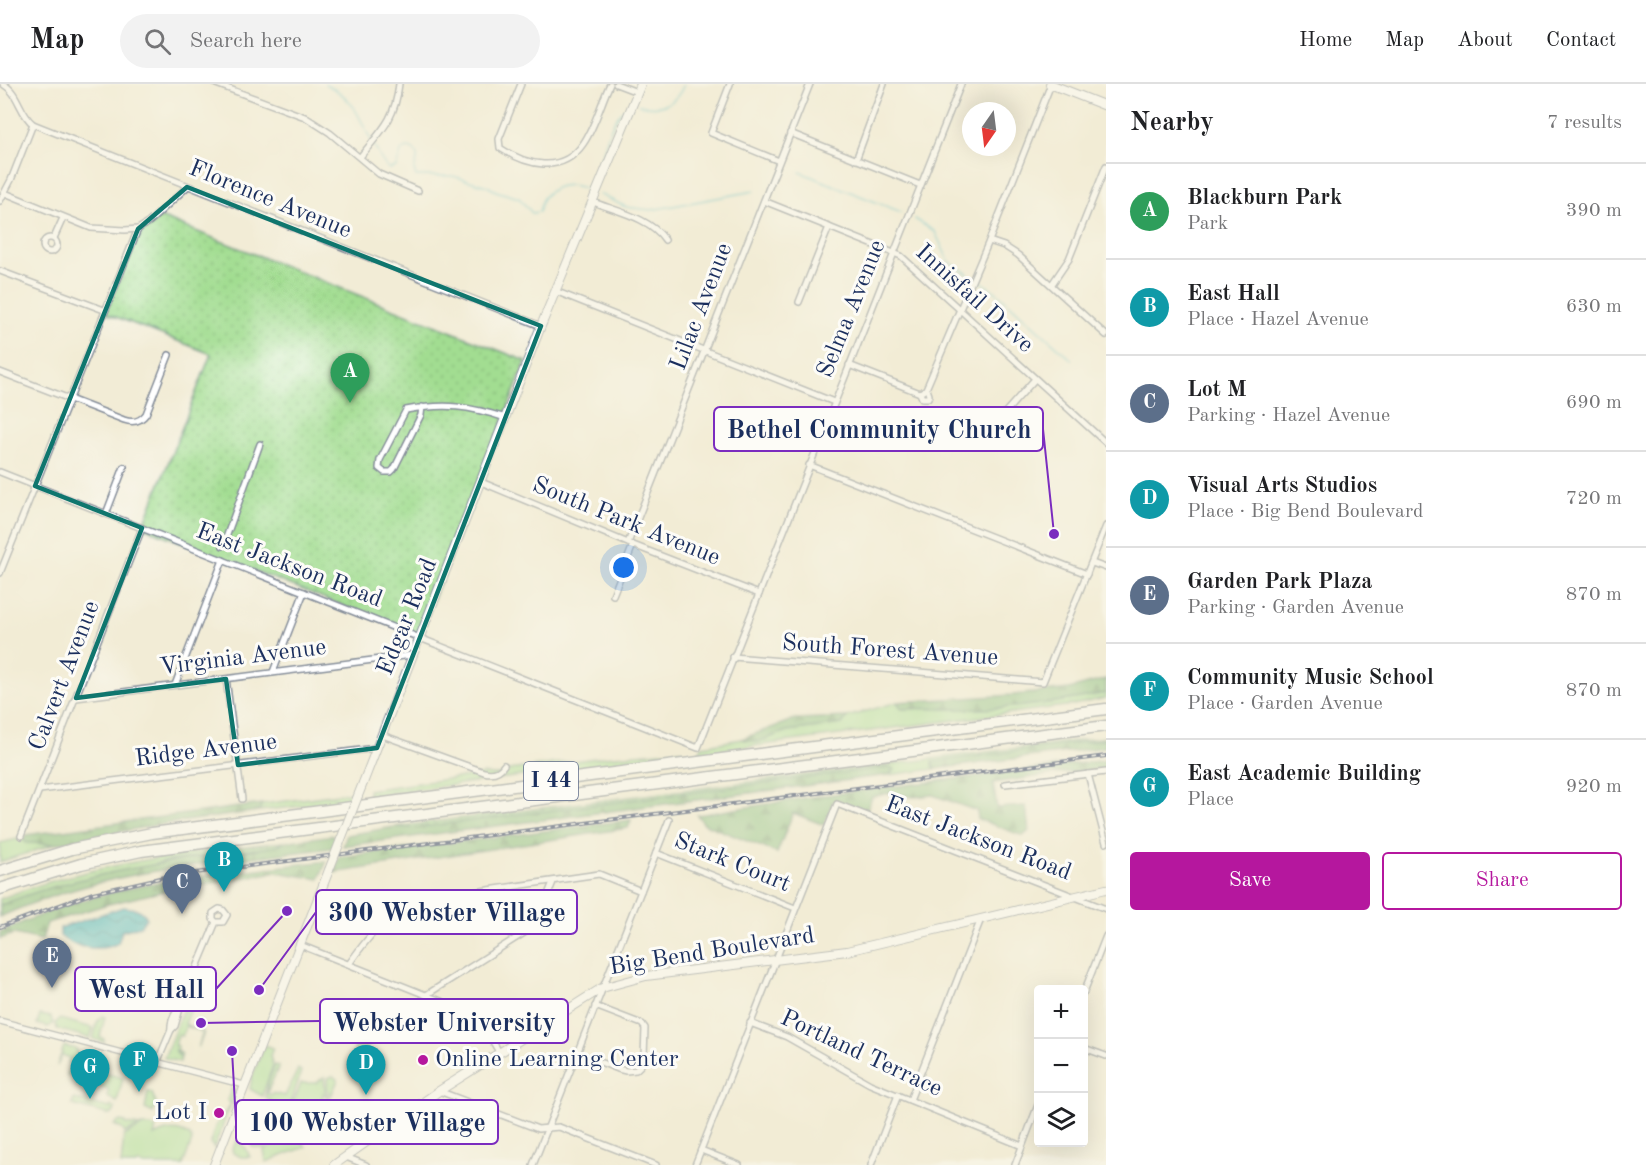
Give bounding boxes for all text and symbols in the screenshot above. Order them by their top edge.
search box [120,14,540,68]
icon: search [141,25,174,58]
text: Map [30,27,84,55]
text: Search here [189,30,302,52]
text: Home [1299,30,1352,51]
text: Map [1385,30,1424,51]
text: About [1457,30,1513,51]
text: Contact [1546,30,1616,51]
north arrow [962,102,1016,156]
text: Nearby [1130,110,1214,136]
text: 7 results [1547,113,1622,133]
street label: Florence Avenue [185,156,355,244]
text: Blackburn Park [1187,187,1342,209]
text: A [1142,201,1157,221]
text: 390 m [1566,201,1622,221]
text: Park [1187,214,1228,234]
street label: Selma Avenue [813,237,891,381]
street label: Lilac Avenue [667,240,737,374]
street label: Innisfail Drive [910,240,1038,358]
text: East Hall [1187,283,1280,305]
text: B [1142,297,1157,317]
text: 630 m [1566,297,1622,317]
text: Place · Hazel Avenue [1187,310,1369,330]
pin: A [330,354,370,403]
text: Lot M [1187,379,1247,401]
text: C [1143,393,1156,413]
text: 690 m [1566,393,1622,413]
text: Parking · Hazel Avenue [1187,406,1390,426]
callout: Bethel Community Church [714,407,1043,451]
text: Bethel Community Church [726,418,1032,444]
street label: South Park Avenue [529,473,723,571]
text: Visual Arts Studios [1187,475,1377,497]
text: D [1142,489,1157,509]
text: 720 m [1566,489,1622,509]
text: Place · Big Bend Boulevard [1187,502,1424,522]
street label: East Jackson Road [193,519,385,613]
your location [609,553,638,582]
street label: Edgar Road [374,555,442,679]
text: Garden Park Plaza [1187,571,1373,593]
text: E [1143,585,1156,605]
text: 870 m [1566,585,1622,605]
street label: Calvert Avenue [25,598,105,754]
text: Parking · Garden Avenue [1187,598,1404,618]
street label: South Forest Avenue [781,631,999,671]
street label: Virginia Avenue [158,636,328,680]
text: Community Music School [1187,667,1434,689]
text: F [1143,681,1156,701]
text: 870 m [1566,681,1622,701]
text: Place · Garden Avenue [1187,694,1383,714]
street label: Ridge Avenue [134,730,278,772]
road number: I 44 [524,762,578,800]
text: East Academic Building [1187,763,1421,785]
text: G [1142,777,1157,797]
text: 920 m [1566,777,1622,797]
text: Place [1187,790,1234,810]
street label: East Jackson Road [882,792,1074,886]
street label: Stark Court [670,829,794,897]
pin: B [204,842,244,892]
button: Save [1130,852,1370,910]
button: Share [1382,852,1622,910]
pin: C [162,864,201,914]
callout: 300 Webster Village [316,890,577,934]
text: 300 Webster Village [328,901,566,927]
street label: Big Bend Boulevard [608,924,816,980]
pin: E [32,938,72,988]
callout: West Hall [75,967,216,1011]
text: West Hall [88,978,204,1004]
map controls [1034,985,1088,1147]
button: + [1034,985,1088,1039]
callout: Webster University [320,999,568,1043]
street label: Portland Terrace [776,1006,946,1102]
text: Webster University [332,1011,556,1037]
button: − [1034,1039,1088,1093]
pin: F [120,1042,158,1092]
pin: D [346,1046,386,1095]
place label: Online Learning Center [435,1048,679,1072]
pin: G [70,1050,110,1099]
marker: Online Learning Center [416,1053,430,1067]
button: layers [1034,1093,1088,1147]
callout: 100 Webster Village [236,1100,498,1144]
place label: Lot I [154,1101,207,1125]
marker: Lot I [212,1106,226,1120]
text: 100 Webster Village [248,1111,486,1137]

